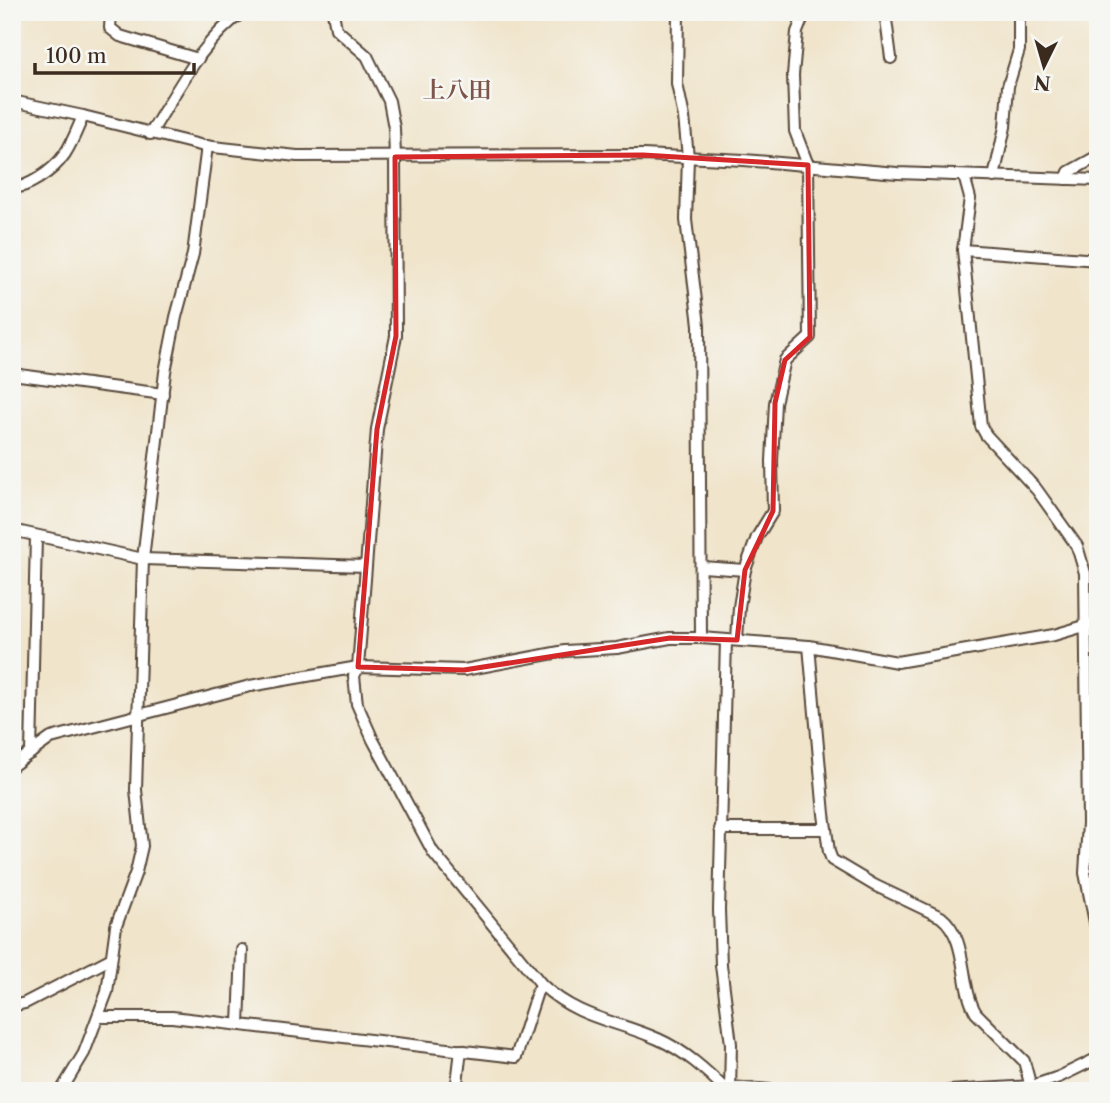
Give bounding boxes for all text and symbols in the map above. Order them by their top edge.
scale bar [35,32,194,76]
north arrow [1009,32,1078,102]
text: 100 m [46,43,107,68]
text: N [1033,70,1052,95]
district label: 上八田 [423,76,492,104]

